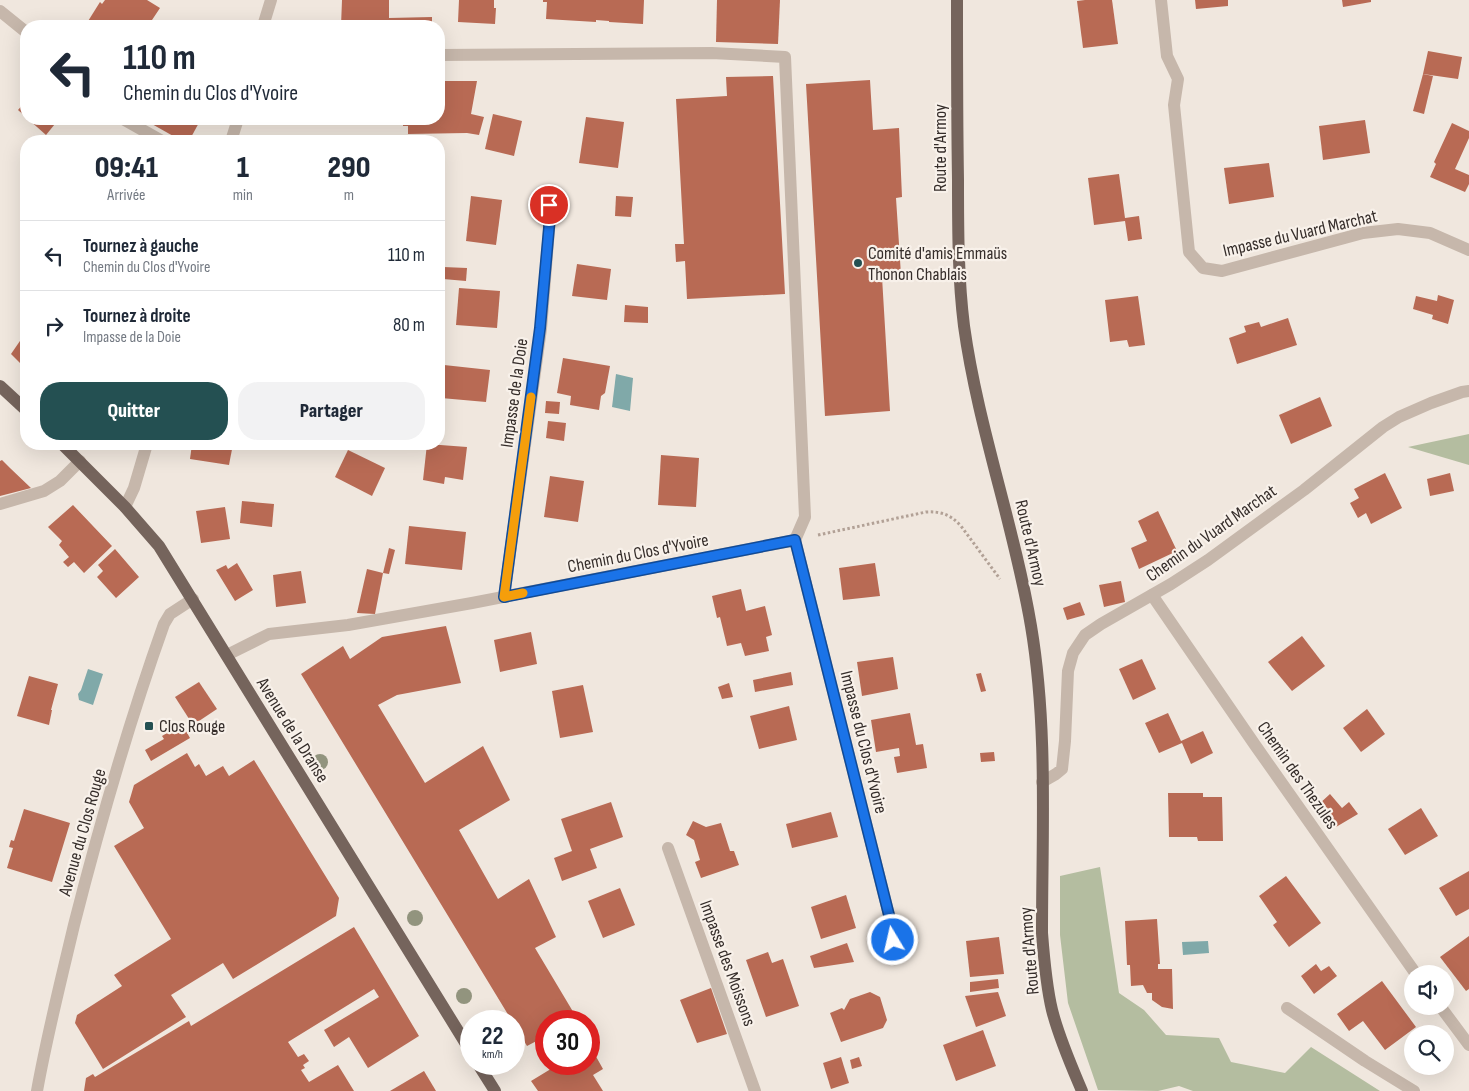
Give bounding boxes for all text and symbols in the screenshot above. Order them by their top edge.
text: 110 m [123,37,196,80]
icon: left [40,40,105,105]
text: Chemin du Clos d'Yvoire [123,80,298,107]
street label: Route d'Armoy [930,104,951,192]
text: 09:41 [95,150,158,186]
text: 1 [237,150,249,186]
text: 290 [328,150,370,186]
pin [528,184,570,226]
text: Arrivée [107,186,146,205]
text: min [233,186,253,205]
text: m [344,186,354,205]
icon: arrive [535,191,563,219]
street label: Impasse du Vuard Marchat [1221,205,1380,261]
text: Tournez à gauche [83,235,199,258]
icon: left [40,242,68,270]
place label: Comité d'amis Emmaüs Thonon Chablais [868,243,1007,285]
text: 110 m [388,244,425,267]
marker: Comité d'amis Emmaüs Thonon Chablais [852,257,864,269]
text: Chemin du Clos d'Yvoire [83,258,210,277]
text: Tournez à droite [83,305,191,328]
icon: right [40,312,68,340]
text: 80 m [393,314,425,337]
text: Impasse de la Doie [83,328,181,347]
street label: Impasse de la Doie [496,337,533,449]
button: Quitter [40,382,228,440]
button: Partager [238,382,425,440]
street label: Chemin du Vuard Marchat [1142,480,1281,586]
street label: Route d'Armoy [1010,498,1051,588]
street label: Chemin du Clos d'Yvoire [566,530,710,577]
street label: Impasse du Clos d'Yvoire [836,669,891,816]
street label: Avenue de la Dranse [251,673,333,787]
place label: Clos Rouge [159,716,225,737]
street label: Chemin des Thezules [1253,718,1342,833]
marker: Clos Rouge [143,720,155,732]
street label: Avenue du Clos Rouge [54,766,111,899]
street label: Impasse des Moissons [695,897,760,1029]
street label: Route d'Armoy [1015,906,1044,996]
position arrow [866,913,918,965]
map controls [1404,965,1454,1075]
button: sound [1404,965,1454,1015]
speed limit sign: 30 [535,1010,600,1075]
text: 22 [482,1021,503,1052]
button: search [1404,1025,1454,1075]
text: km/h [482,1047,503,1062]

